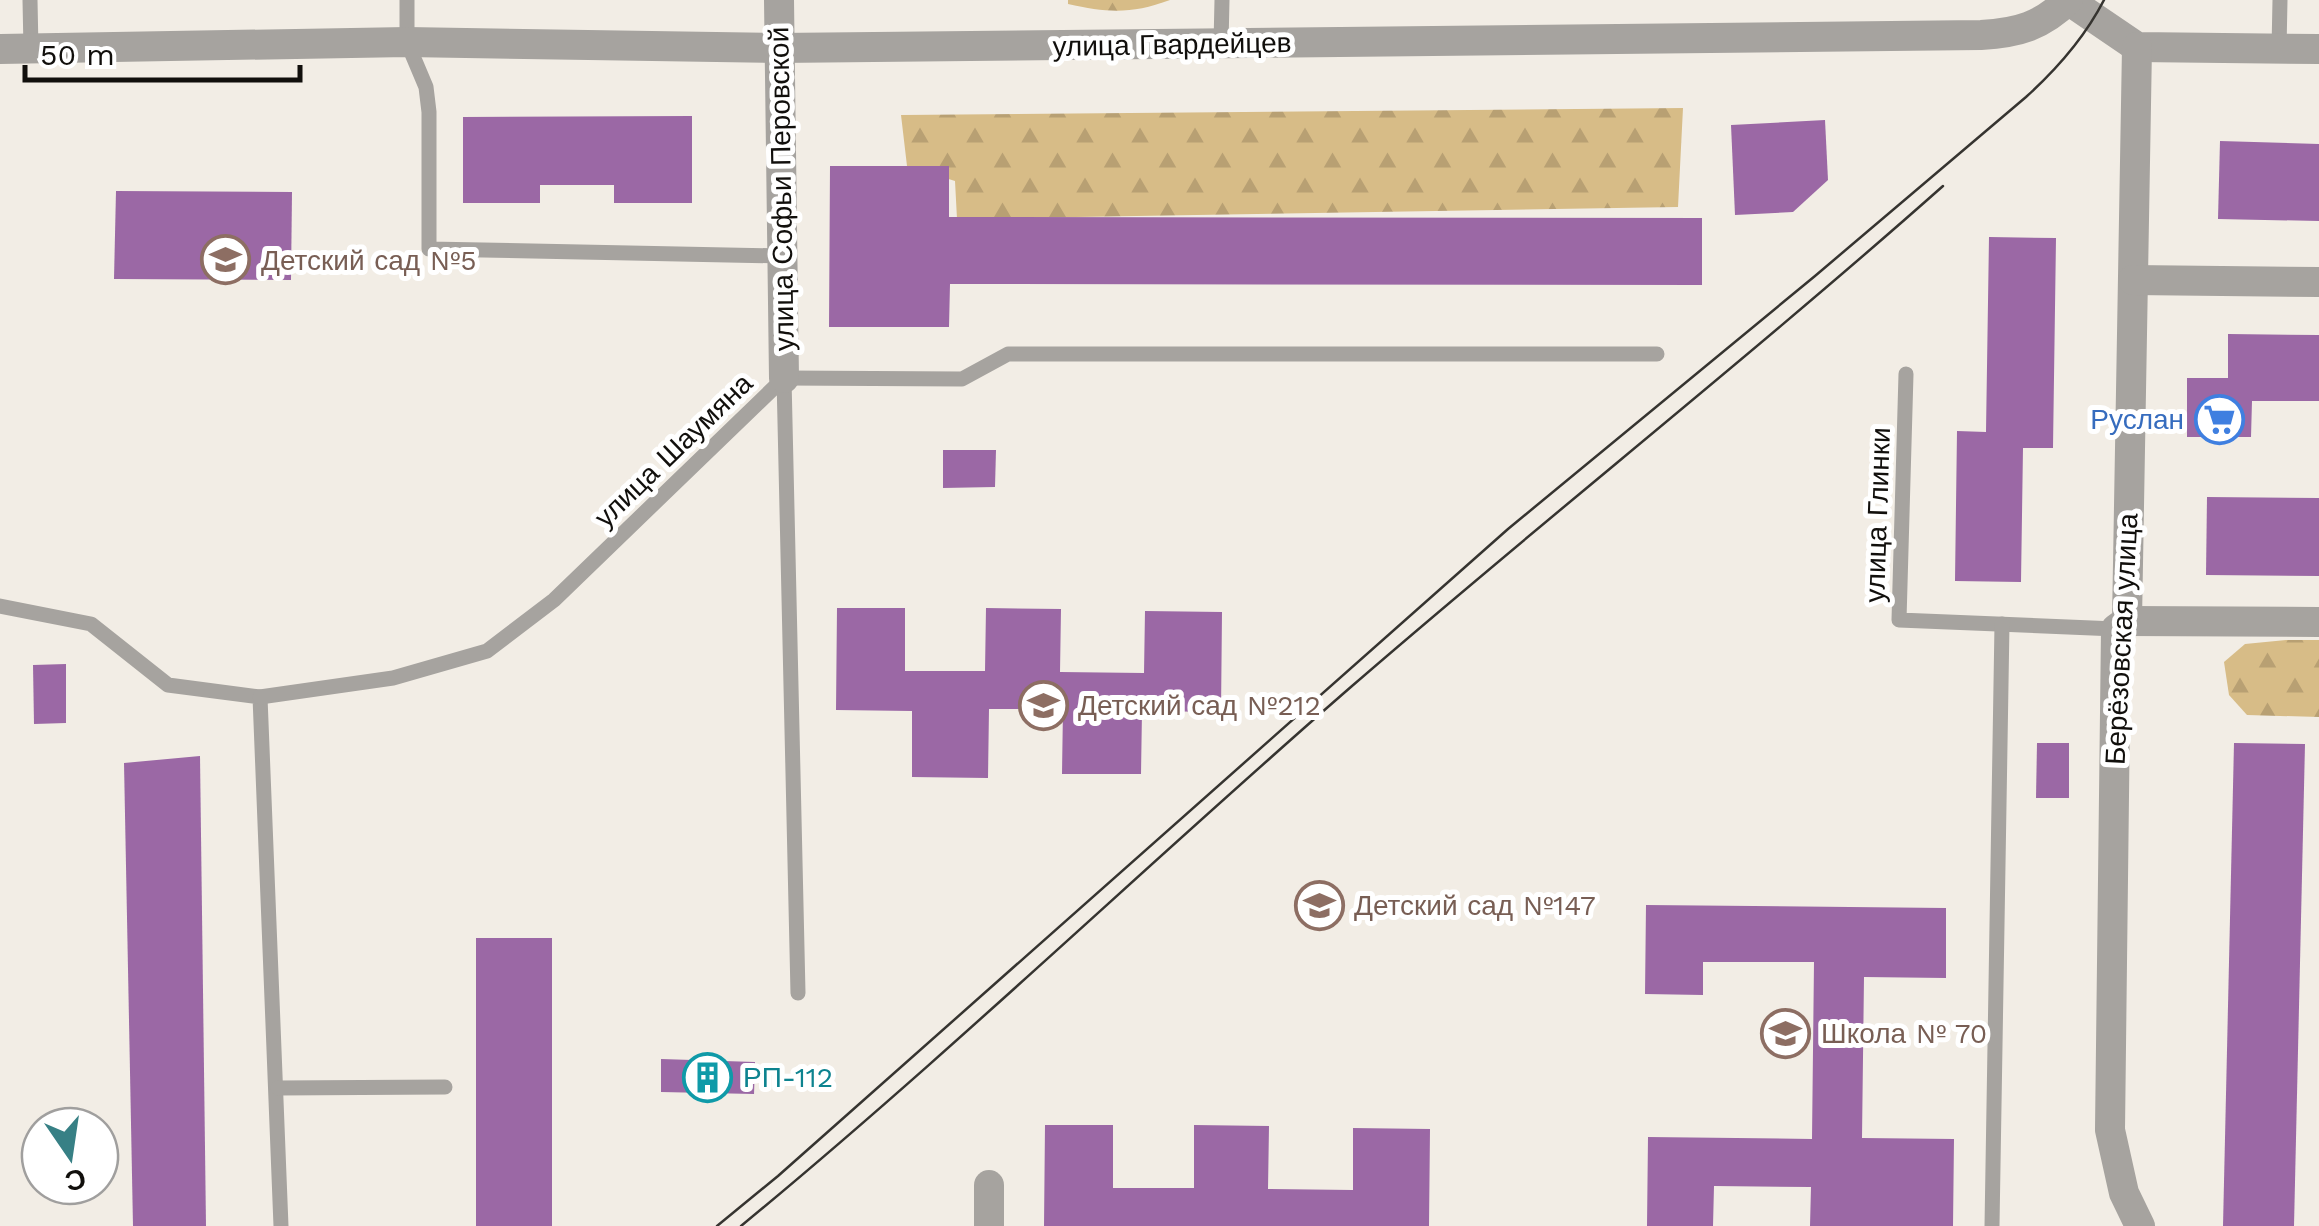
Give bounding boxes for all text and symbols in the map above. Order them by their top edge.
scale bar [25,20,300,82]
street label: улица Гвардейцев [1052,26,1292,63]
street label: улица Софьи Перовской [762,27,801,351]
text: 50 m [40,37,115,72]
school or university icon: Детский сад №5 [200,234,252,286]
place label: Детский сад №5 [261,244,477,277]
street label: улица Шаумяна [588,366,759,534]
supermarket icon: Руслан [2193,393,2245,445]
place label: Руслан [2090,403,2184,436]
street label: улица Глинки [1858,427,1897,603]
street label: Берёзовская улица [2098,512,2145,766]
school or university icon: Детский сад №212 [1017,679,1069,731]
place label: Детский сад №212 [1078,689,1321,722]
school or university icon: Детский сад №147 [1293,879,1345,931]
place label: Детский сад №147 [1354,889,1596,922]
school or university icon: Школа № 70 [1760,1007,1812,1059]
place label: Школа № 70 [1821,1017,1987,1050]
building icon: РП-112 [682,1051,734,1103]
place label: РП-112 [743,1061,833,1094]
north arrow [20,1106,120,1206]
text: С [62,1162,89,1198]

